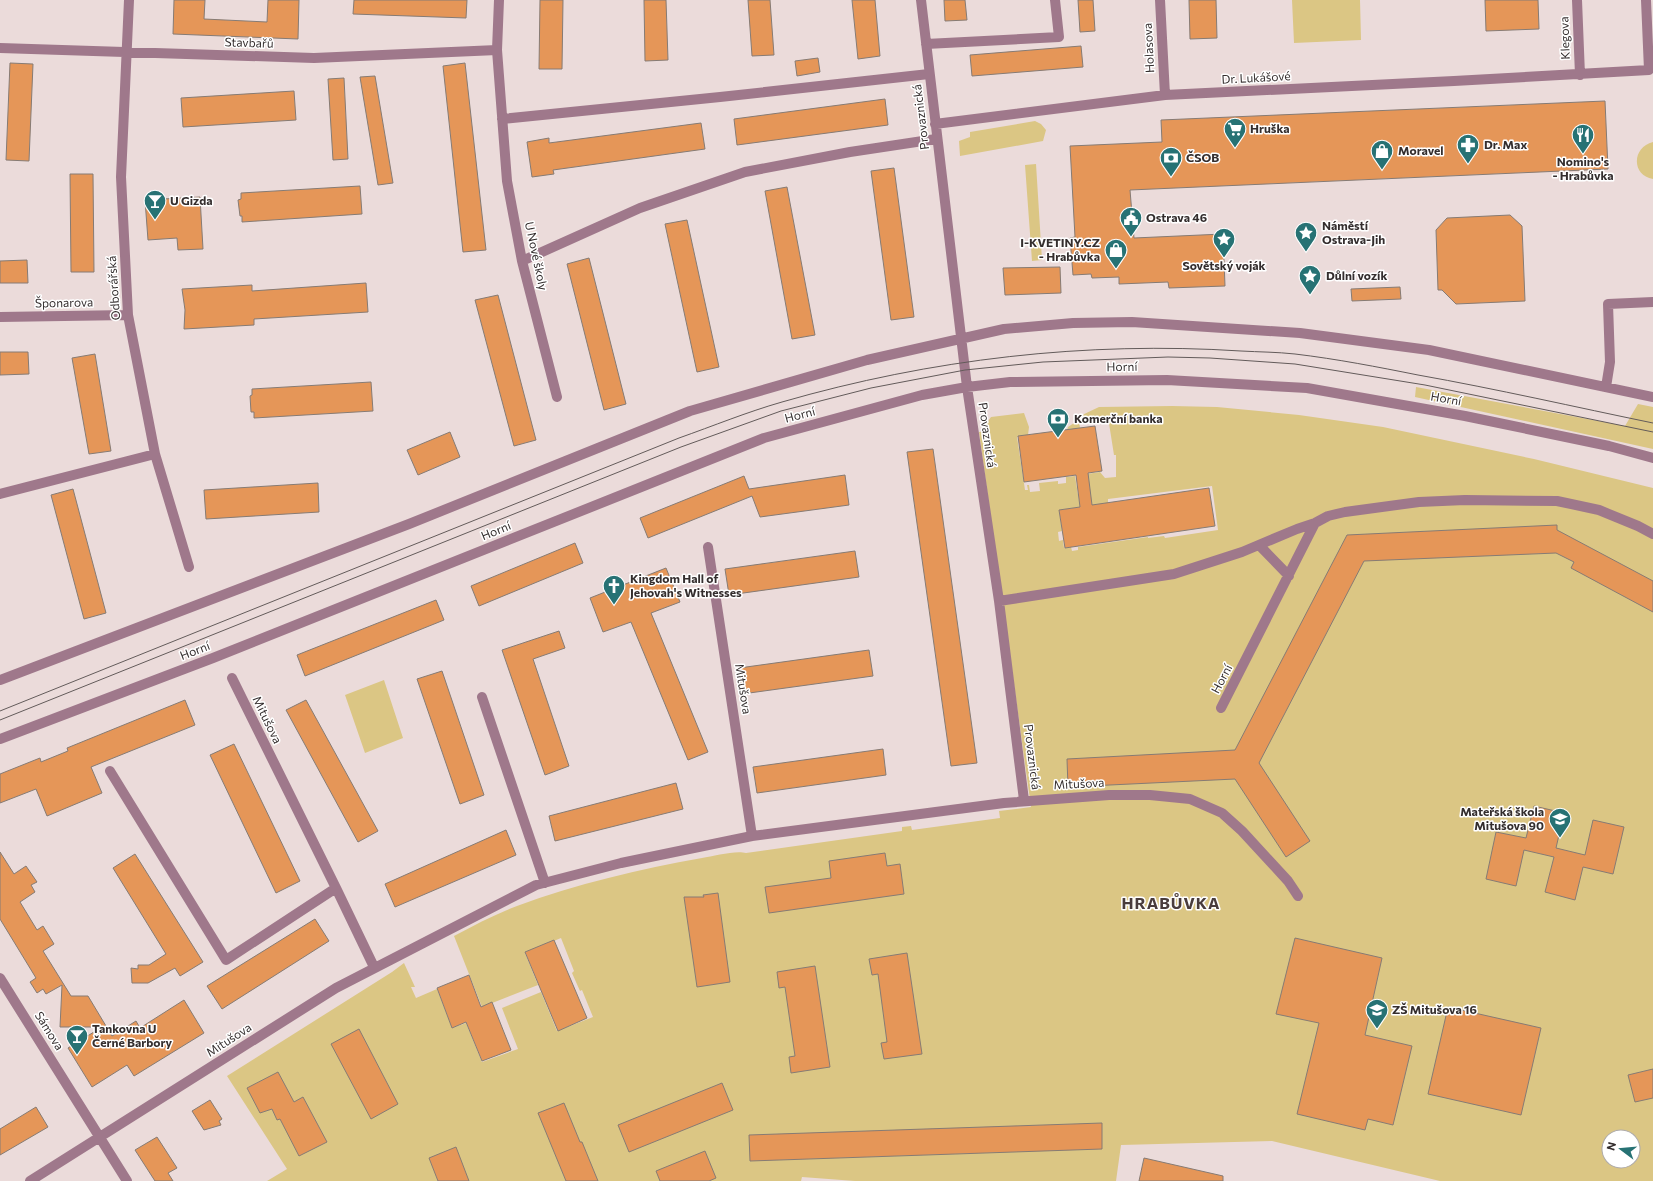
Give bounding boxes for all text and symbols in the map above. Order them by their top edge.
street label: Klegova [1556,16,1572,60]
street label: Holasova [1140,23,1156,73]
street label: Stavbařů [224,34,274,50]
street label: Dr. Lukášové [1221,68,1291,86]
street label: Provaznická [909,84,931,151]
supermarket icon: Hruška [1222,116,1248,149]
place label: Hruška [1250,121,1290,135]
restaurant icon: Nomino's - Hrabůvka [1570,122,1596,155]
pharmacy icon: Dr. Max [1455,132,1481,165]
place label: Dr. Max [1484,137,1527,151]
shop icon: Moravel [1369,138,1395,171]
place label: Moravel [1398,143,1444,157]
bank icon: ČSOB [1158,145,1184,178]
place label: ČSOB [1186,150,1219,164]
place label: Nomino's - Hrabůvka [1552,154,1614,182]
bar icon: U Gizda [142,188,168,221]
place label: U Gizda [170,193,213,207]
public building icon: Ostrava 46 [1118,205,1144,238]
place label: Ostrava 46 [1146,210,1207,224]
place label: Náměstí Ostrava-Jih [1322,218,1385,247]
street label: U Nové školy [523,220,551,291]
place icon: Náměstí Ostrava-Jih [1293,220,1319,253]
place icon: Sovětský voják [1211,226,1237,259]
place label: I-KVETINY.CZ - Hrabůvka [1020,235,1100,263]
shop icon: I-KVETINY.CZ - Hrabůvka [1103,237,1129,270]
street label: Odborářská [104,255,122,321]
place label: Sovětský voják [1183,258,1266,272]
place icon: Důlní vozík [1297,263,1323,296]
place label: Důlní vozík [1326,268,1387,282]
street label: Šponarova [35,294,93,310]
street label: Horní [1106,359,1138,373]
street label: Horní [1430,388,1464,408]
street label: Provaznická [976,401,1000,469]
street label: Horní [783,403,817,425]
bank icon: Komerční banka [1045,406,1071,439]
place label: Komerční banka [1074,411,1163,425]
street label: Horní [479,517,513,542]
place label: Kingdom Hall of Jehovah's Witnesses [630,571,742,600]
church icon: Kingdom Hall of Jehovah's Witnesses [601,573,627,606]
street label: Horní [178,638,212,662]
street label: Horní [1208,661,1235,695]
street label: Mitušova [733,663,755,715]
street label: Mitušova [250,694,285,746]
street label: Provaznická [1022,723,1044,790]
street label: Mitušova [1053,775,1105,791]
place label: Mateřská škola Mitušova 90 [1460,804,1544,832]
school or university icon: Mateřská škola Mitušova 90 [1547,806,1573,839]
district label: HRABŮVKA [1122,893,1220,912]
school or university icon: ZŠ Mitušova 16 [1364,997,1390,1030]
place label: ZŠ Mitušova 16 [1392,1002,1477,1016]
street label: Sámova [33,1009,67,1052]
street label: Mitušova [203,1019,254,1059]
place label: Tankovna U Černé Barbory [92,1021,172,1049]
bar icon: Tankovna U Černé Barbory [64,1023,90,1056]
north arrow [1601,1129,1641,1169]
text: N [1604,1140,1618,1152]

